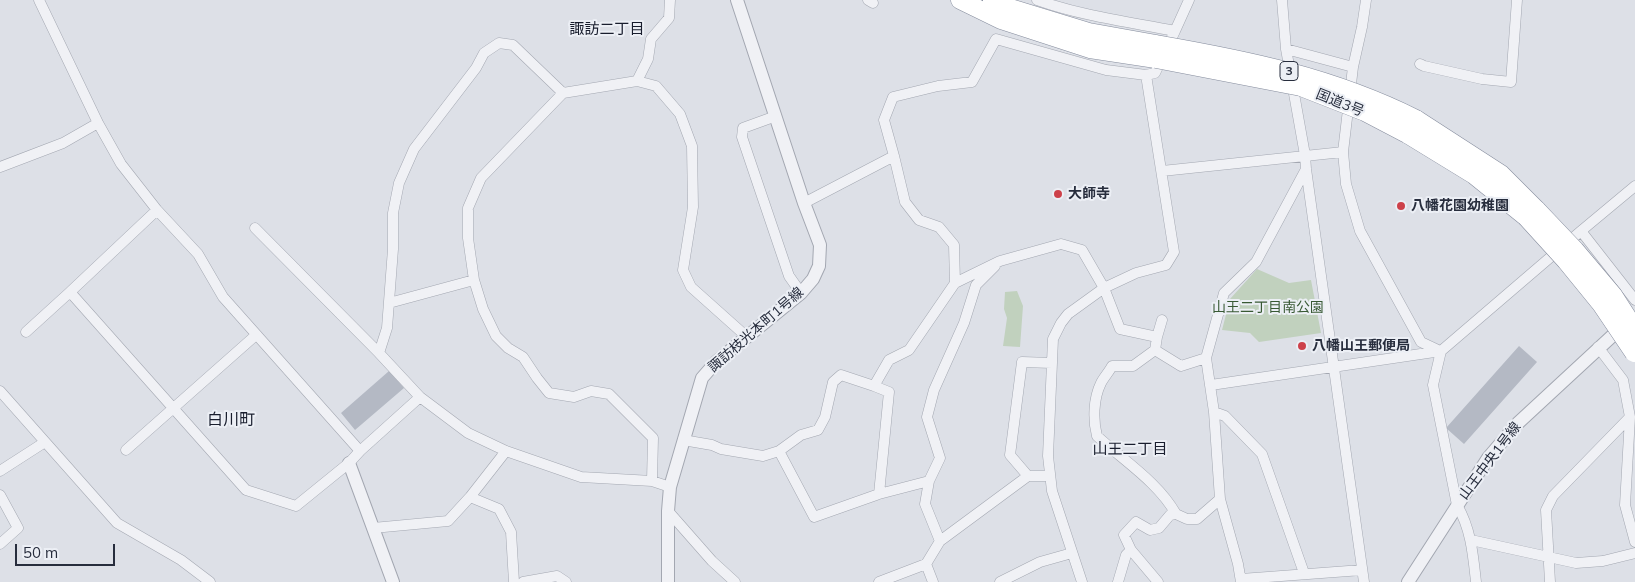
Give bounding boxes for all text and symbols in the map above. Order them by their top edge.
district label: 諏訪二丁目 [570,20,644,38]
road number: 3 [1280,61,1298,80]
street label: 国道3号 [1313,86,1367,120]
place label: 大師寺 [1068,186,1110,202]
marker: 大師寺 [1052,188,1064,200]
place label: 八幡花園幼稚園 [1411,198,1509,214]
marker: 八幡花園幼稚園 [1395,200,1407,212]
street label: 諏訪枝光本町1号線 [705,284,807,376]
park label: 山王二丁目南公園 [1212,300,1324,316]
place label: 八幡山王郵便局 [1312,338,1410,354]
marker: 八幡山王郵便局 [1296,340,1308,352]
district label: 白川町 [207,410,255,430]
street label: 山王中央1号線 [1455,419,1525,503]
district label: 山王二丁目 [1093,440,1167,458]
scale bar [18,534,118,566]
text: 50 m [23,543,58,562]

